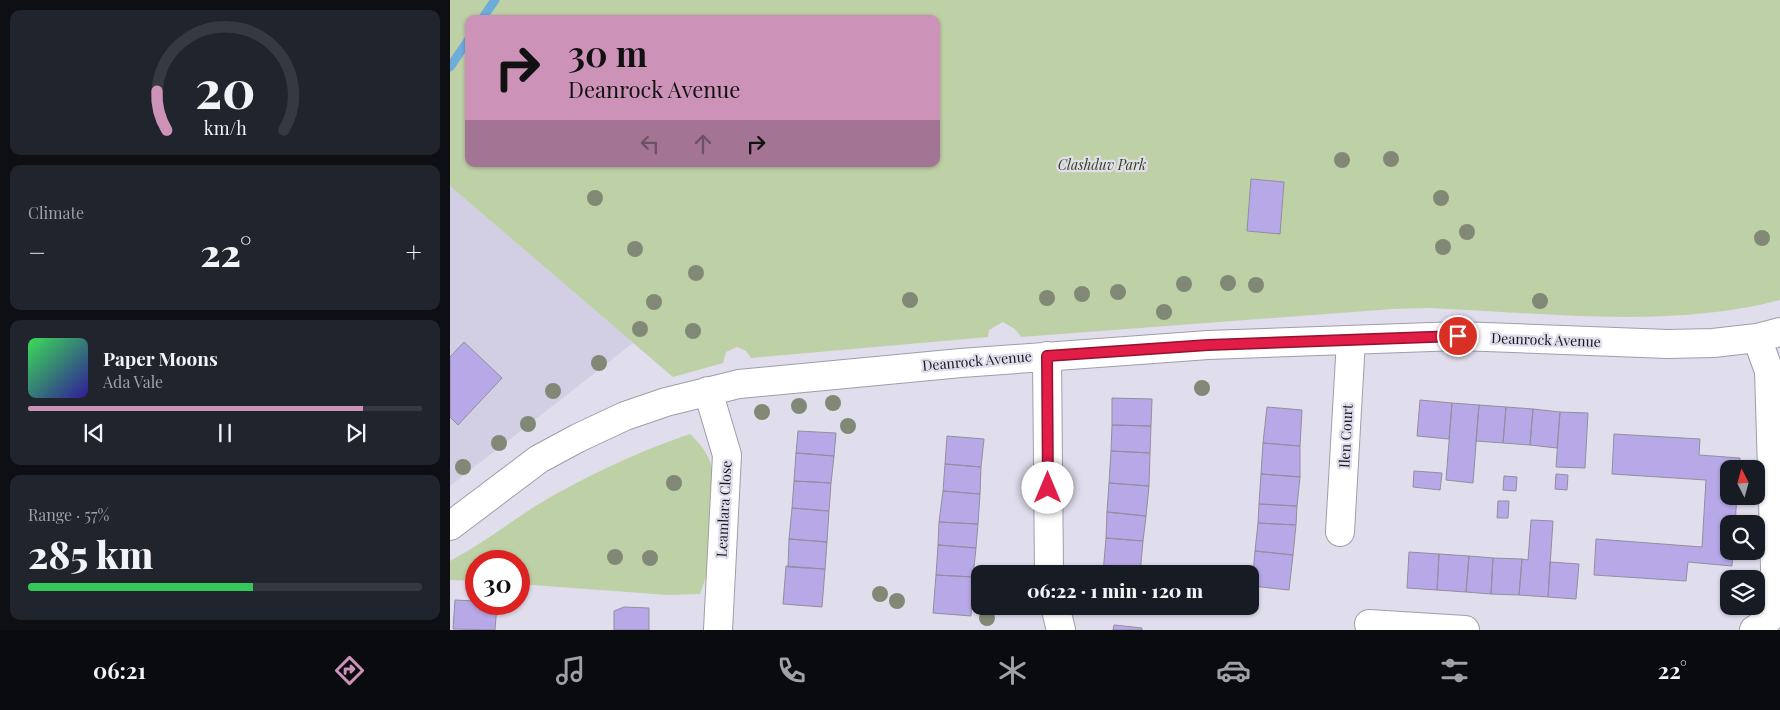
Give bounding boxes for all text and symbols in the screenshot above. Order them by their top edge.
text: 30 m [568,29,648,76]
icon: right [485,35,550,100]
text: 20 [195,53,255,122]
text: Deanrock Avenue [568,74,740,104]
text: km/h [204,116,247,139]
icon: left [636,130,664,158]
icon: ahead [689,130,717,158]
icon: right [742,130,770,158]
park label: Clashduv Park [1058,155,1146,174]
text: Climate [28,202,84,223]
text: 22° [200,226,252,277]
text: − [28,233,46,270]
text: + [406,233,422,270]
pin [1437,315,1479,357]
icon: arrive [1444,322,1472,350]
street label: Deanrock Avenue [1491,328,1601,351]
text: Paper Moons [103,345,218,371]
street label: Deanrock Avenue [921,346,1032,375]
text: Ada Vale [103,371,163,392]
street label: Ilen Court [1334,402,1357,469]
icon: previous [80,419,108,447]
icon: pause [211,419,239,447]
icon: next [342,419,370,447]
street label: Leamlara Close [711,460,736,558]
north arrow [1720,460,1765,505]
map controls [1720,460,1765,615]
position arrow [1021,461,1073,513]
text: Range · 57% [28,504,109,525]
button: search [1720,515,1765,560]
text: 285 km [28,528,153,579]
speed limit sign: 30 [465,550,530,615]
button: layers [1720,570,1765,615]
text: 06:22 · 1 min · 120 m [1027,577,1203,603]
icon: directions [332,653,367,688]
icon: music [553,653,588,688]
icon: phone [774,653,809,688]
icon: climate [995,653,1030,688]
icon: car [1216,653,1251,688]
icon: filters [1437,653,1472,688]
text: 06:21 [93,655,146,685]
text: 22° [1658,655,1687,685]

